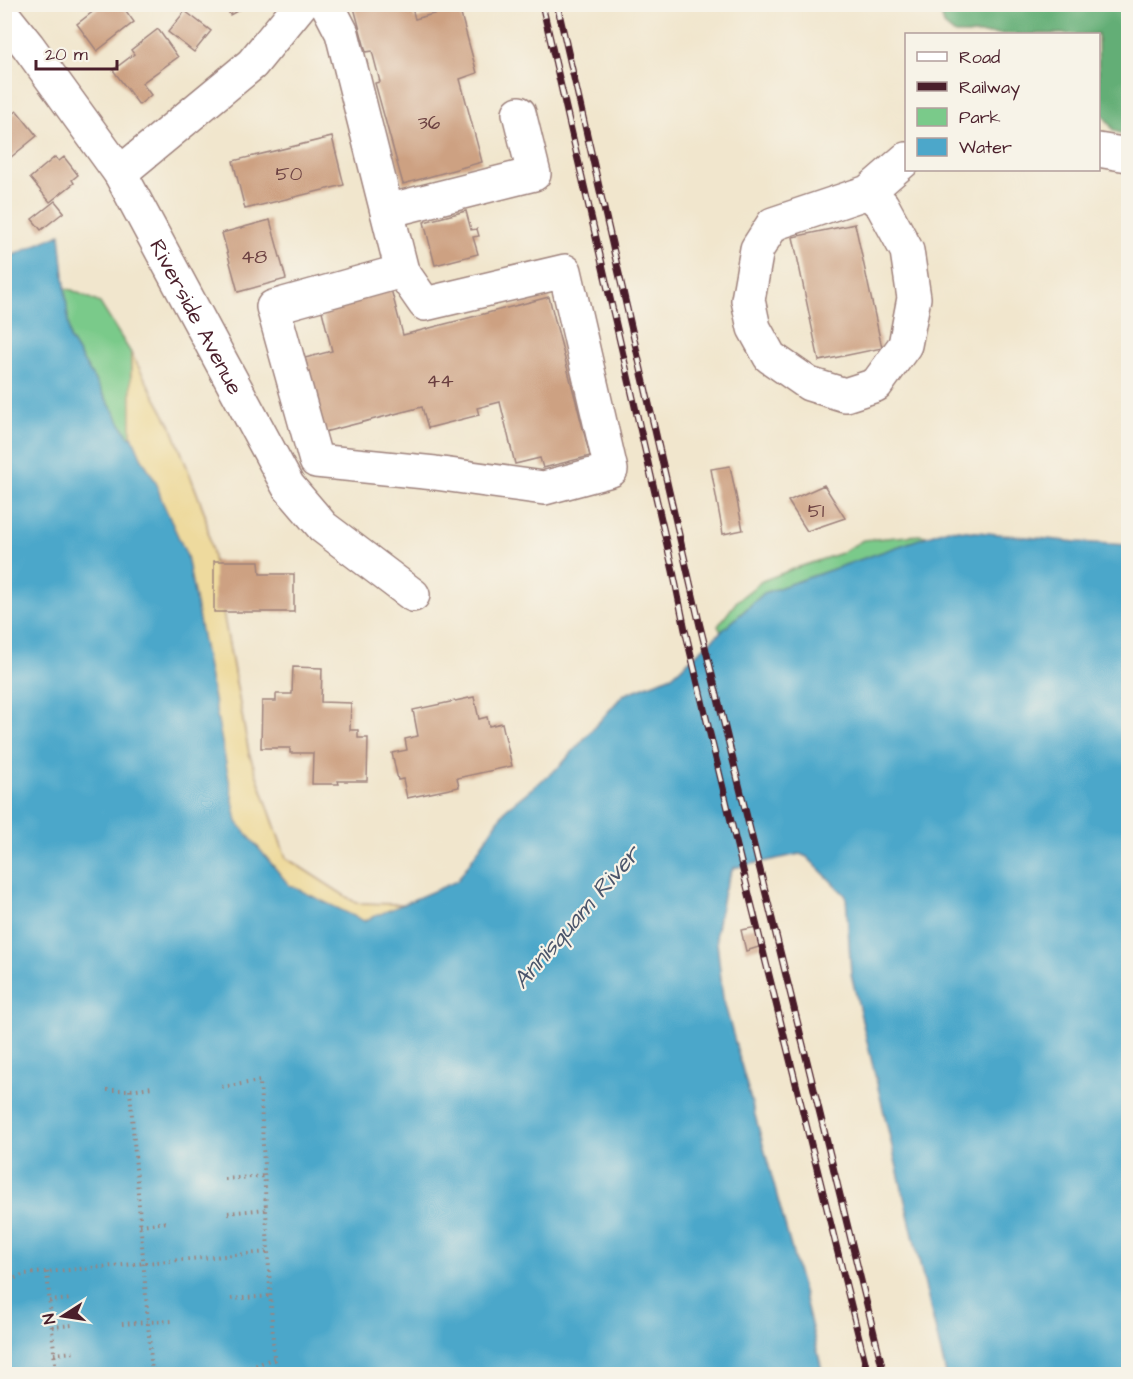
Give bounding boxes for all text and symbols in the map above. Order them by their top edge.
scale bar [36,33,117,71]
legend [905,33,1100,171]
text: 20 m [45,42,88,67]
text: Road [959,45,1000,70]
text: Railway [959,75,1020,101]
text: Park [959,105,1001,130]
house number: 36 [418,109,441,137]
text: Water [959,135,1012,160]
house number: 50 [276,160,303,188]
street label: Riverside Avenue [141,234,250,400]
house number: 48 [241,243,267,271]
house number: 44 [426,367,454,395]
house number: 51 [808,497,825,525]
water label: Annisquam River [505,837,650,997]
north arrow [33,1286,93,1346]
text: N [38,1312,61,1326]

